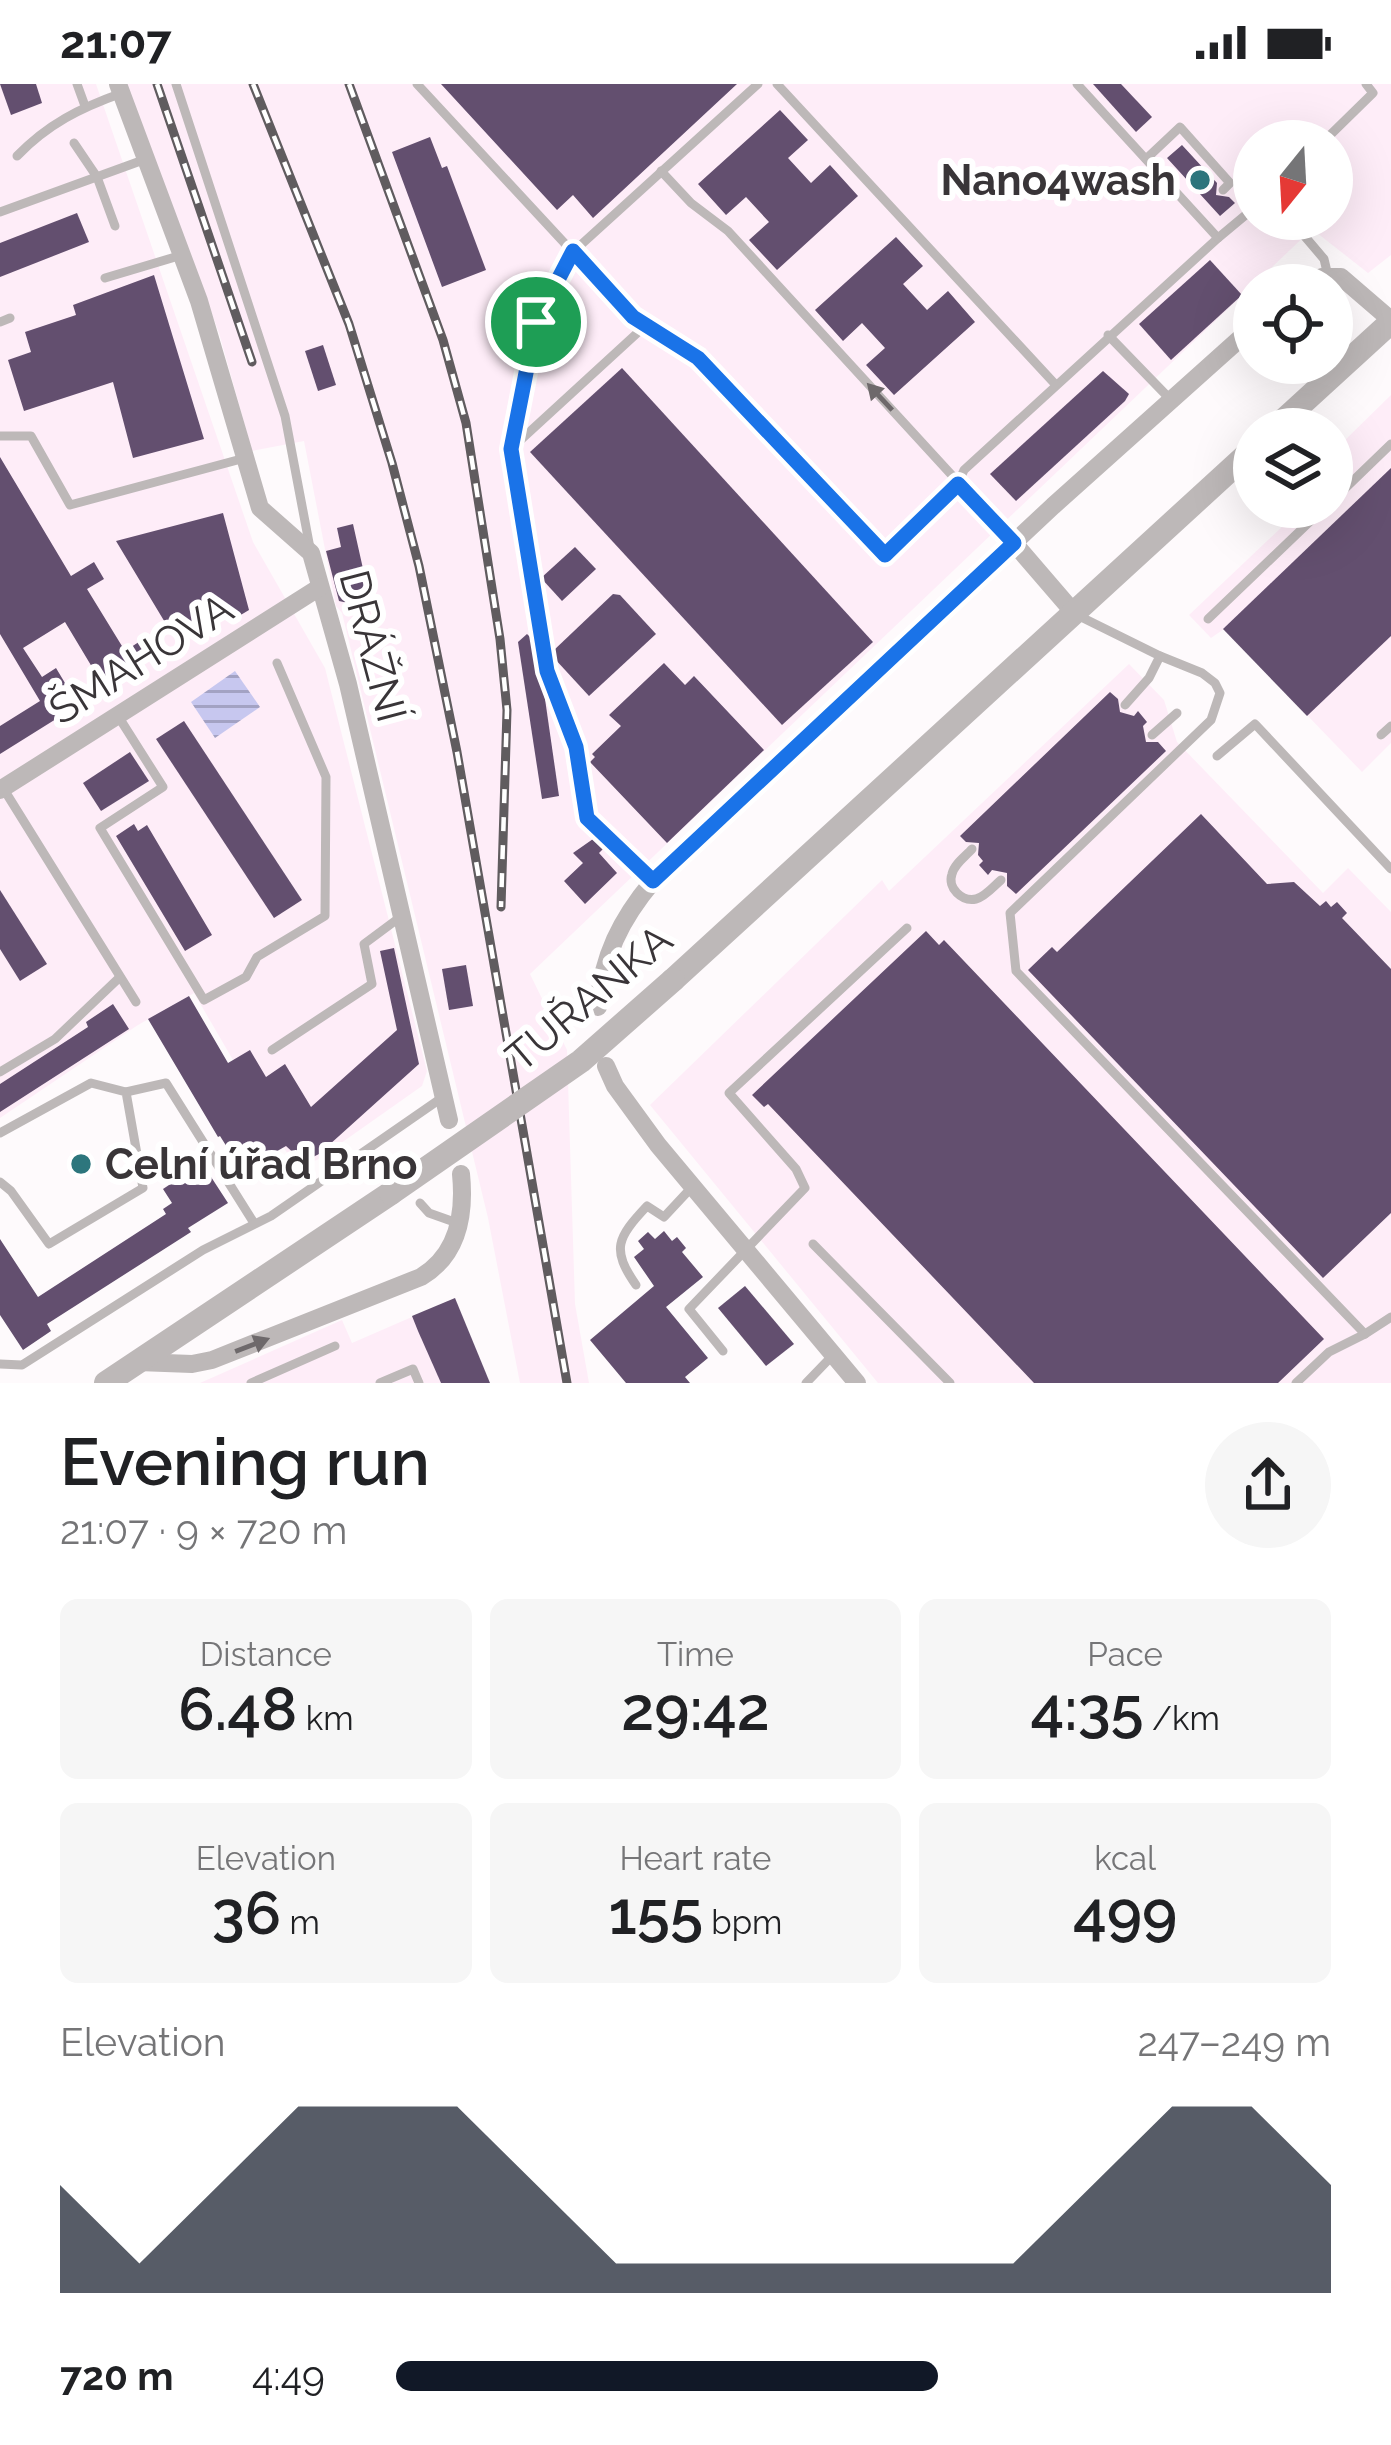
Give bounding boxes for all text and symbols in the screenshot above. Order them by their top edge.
text: 21:07 [60,16,172,69]
north arrow [1233,120,1353,240]
map controls [1233,120,1353,528]
place label: Nano4wash [940,156,1176,205]
marker: Nano4wash [1187,167,1213,193]
button: locate [1233,264,1353,384]
pin [485,271,587,373]
icon: arrive [503,289,569,355]
one-way arrow [867,383,894,412]
button: layers [1233,408,1353,528]
street label: DRÁŽNÍ [329,565,417,727]
street label: ŠMAHOVA [40,583,242,735]
street label: TUŘANKA [496,915,682,1081]
place label: Celní úřad Brno [105,1140,417,1189]
marker: Celní úřad Brno [68,1151,94,1177]
one-way arrow [234,1334,270,1353]
button: share [1205,1422,1331,1548]
text: Evening run [60,1423,430,1500]
text: 21:07 · 9 × 720 m [60,1507,347,1553]
text: Distance [200,1635,332,1674]
text: Time [657,1635,734,1674]
text: Pace [1087,1635,1163,1674]
text: 6.48 [178,1674,297,1744]
text: 29:42 [621,1674,770,1744]
text: 4:35 [1030,1674,1144,1744]
text: km [297,1699,354,1738]
text: /km [1144,1699,1220,1738]
text: Elevation [196,1839,336,1878]
text: Heart rate [619,1839,771,1878]
text: kcal [1094,1839,1156,1878]
text: 36 [212,1878,281,1948]
text: 155 [609,1878,703,1948]
text: 499 [1073,1878,1177,1948]
text: m [281,1903,320,1942]
text: bpm [703,1903,782,1942]
text: Elevation [60,2019,226,2065]
text: 247–249 m [1138,2019,1331,2065]
text: 720 m [60,2353,174,2399]
text: 4:49 [252,2353,325,2399]

